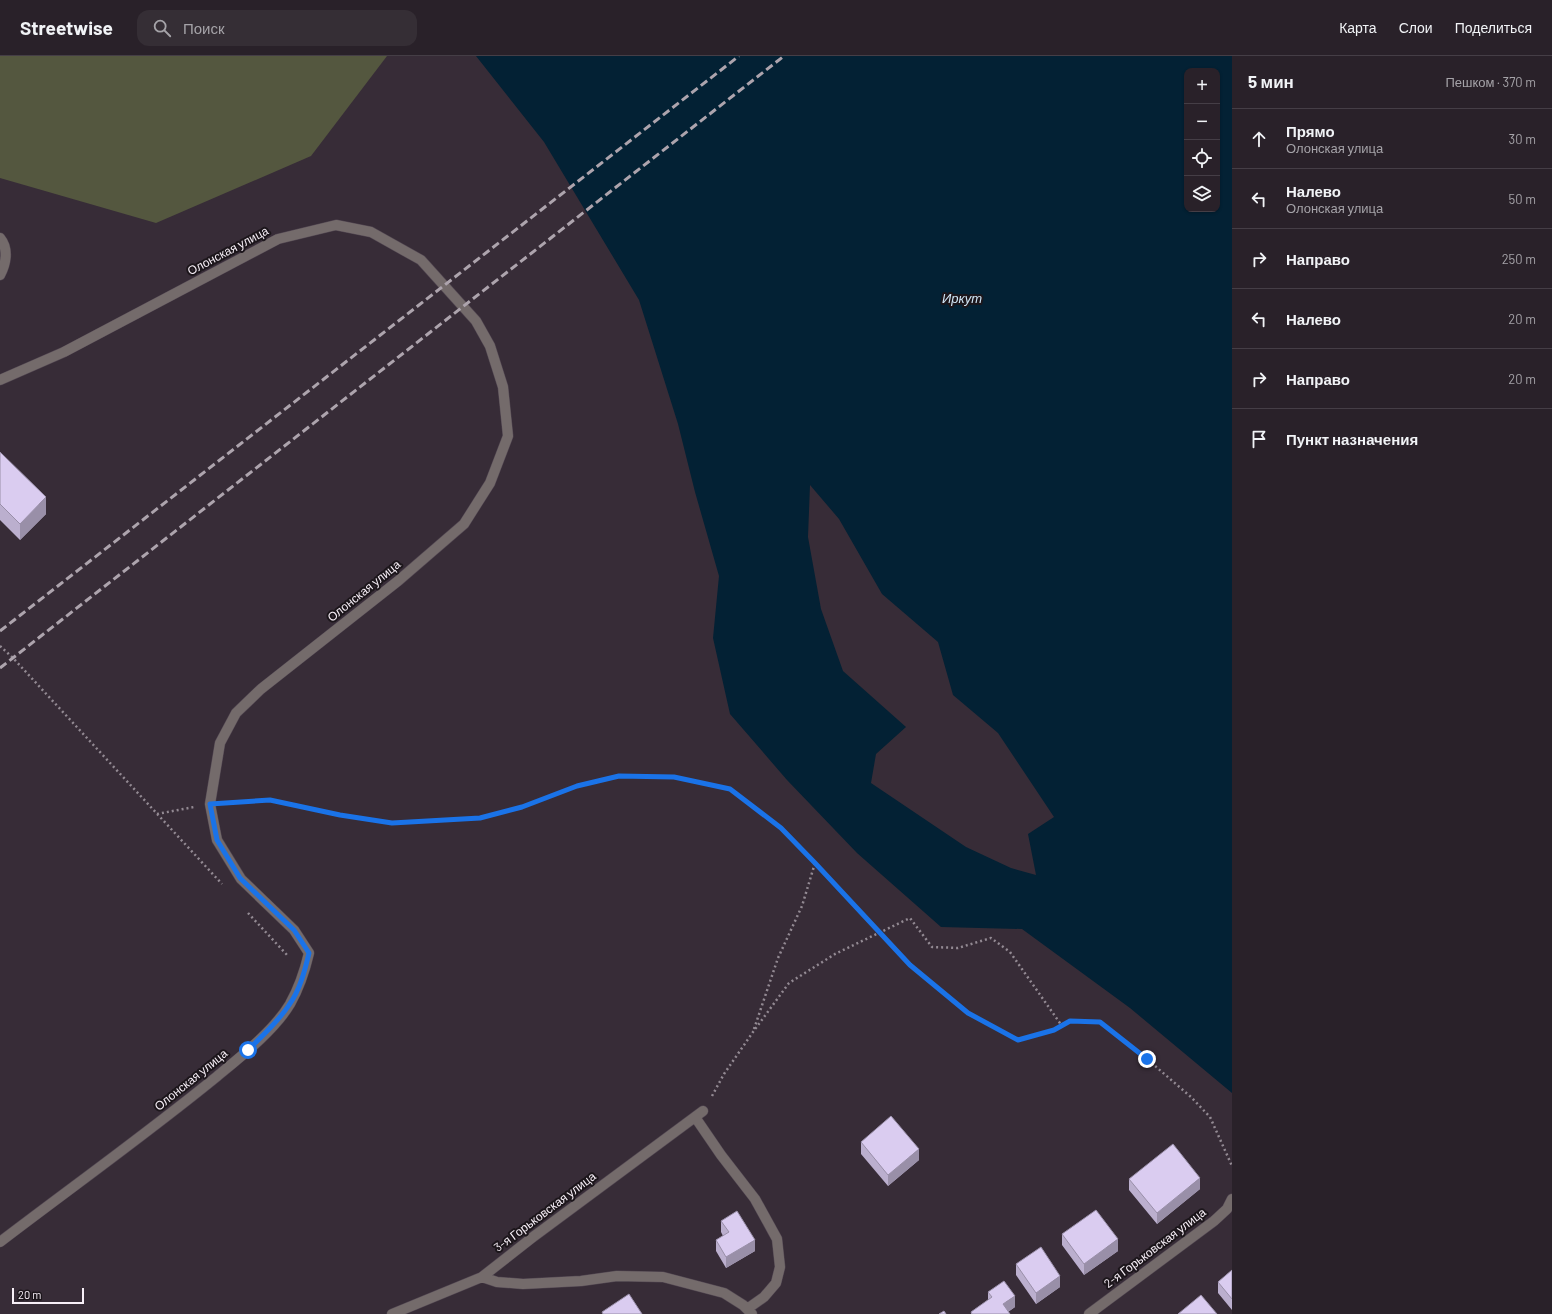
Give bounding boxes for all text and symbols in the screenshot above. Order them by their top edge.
search box [137,10,417,46]
text: Streetwise [20,16,113,39]
icon: search [151,17,173,39]
text: Поиск [183,19,225,37]
text: Карта [1339,19,1377,36]
text: Слои [1399,19,1433,36]
text: Поделиться [1455,19,1532,36]
map controls [1184,68,1220,212]
button: + [1184,68,1220,104]
text: 5 мин [1248,71,1294,91]
text: Пешком · 370 m [1446,74,1536,90]
button: − [1184,104,1220,140]
text: Прямо [1286,122,1335,140]
icon: ahead [1248,128,1270,150]
text: 30 m [1509,131,1536,147]
button: locate [1184,140,1220,176]
text: Олонская улица [1286,140,1383,156]
button: layers [1184,176,1220,212]
text: Налево [1286,182,1341,200]
icon: left [1248,188,1270,210]
text: 50 m [1509,191,1536,207]
text: Олонская улица [1286,200,1383,216]
street label: Олонская улица [185,223,271,278]
icon: right [1248,248,1270,270]
text: Направо [1286,250,1350,268]
text: 250 m [1502,251,1536,267]
water label: Иркут [942,290,982,306]
icon: left [1248,308,1270,330]
text: Налево [1286,310,1341,328]
text: 20 m [1508,311,1536,327]
icon: right [1248,368,1270,390]
text: Направо [1286,370,1350,388]
text: 20 m [1508,371,1536,387]
icon: arrive [1248,428,1270,450]
text: Пункт назначения [1286,430,1418,448]
street label: Олонская улица [324,556,404,625]
route start [239,1041,257,1059]
street label: Олонская улица [151,1045,231,1114]
route end [1138,1050,1156,1068]
street label: 3-я Горьковская улица [491,1168,599,1255]
street label: 2-я Горьковская улица [1101,1204,1209,1291]
scale bar [12,1286,84,1305]
text: 20 m [18,1288,41,1301]

